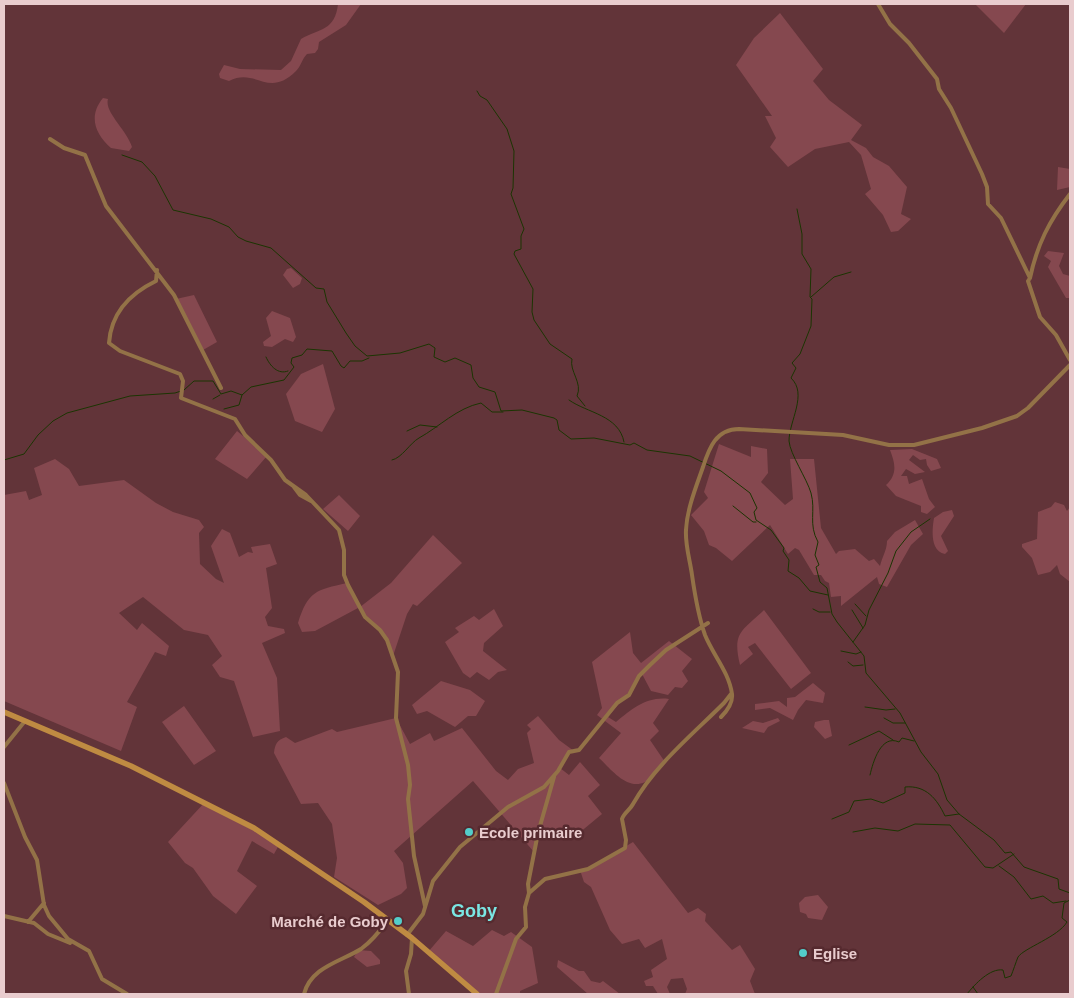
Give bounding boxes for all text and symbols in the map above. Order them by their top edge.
place label: Ecole primaire [479,824,582,841]
marker: Ecole primaire [463,826,475,838]
district label: Goby [451,901,497,921]
place label: Marché de Goby [271,913,389,930]
marker: Marché de Goby [392,915,404,927]
place label: Eglise [813,945,857,962]
marker: Eglise [797,947,809,959]

